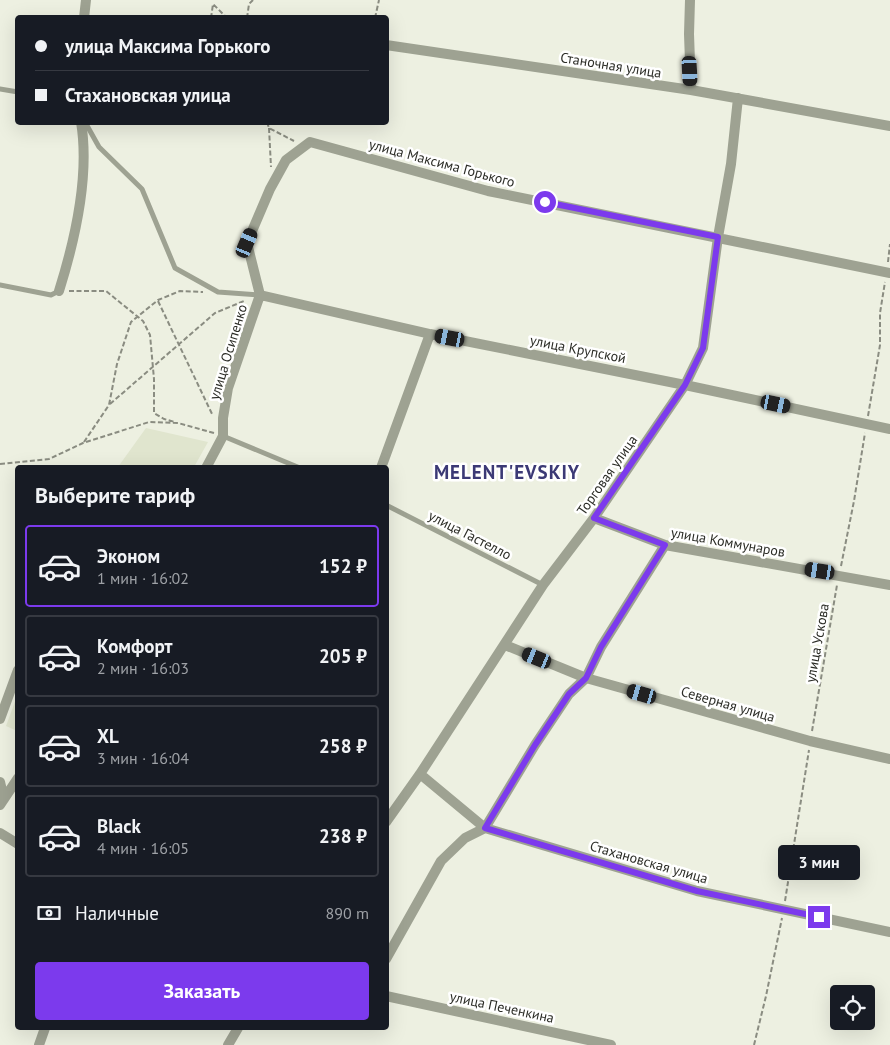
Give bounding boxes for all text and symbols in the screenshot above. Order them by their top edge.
text: улица Максима Горького [65,34,270,58]
street label: Станочная улица [559,48,663,82]
car [681,56,698,86]
text: Стахановская улица [65,83,231,107]
street label: улица Максима Горького [367,135,517,191]
route start [534,191,556,213]
car [234,226,259,260]
street label: улица Осипенко [205,302,251,402]
car [433,328,466,348]
street label: улица Крупской [529,331,627,367]
car [759,394,792,414]
street label: Торговая улица [573,432,641,518]
district label: MELENT'EVSKIY [434,460,580,484]
text: Выберите тариф [35,481,195,509]
street label: улица Гастелло [425,506,515,564]
street label: улица Коммунаров [669,523,787,561]
icon: car [37,544,82,589]
text: Эконом [97,544,160,568]
text: 152 ₽ [319,554,367,578]
car [804,561,835,581]
text: 1 мин · 16:02 [97,568,189,588]
street label: улица Ускова [801,602,833,684]
icon: car [37,634,82,679]
text: Комфорт [97,634,173,658]
text: 205 ₽ [319,644,367,668]
car [520,645,553,671]
text: 2 мин · 16:03 [97,658,189,678]
street label: Северная улица [679,682,777,726]
car [625,683,658,705]
icon: car [37,724,82,769]
text: XL [97,724,119,748]
text: 258 ₽ [319,734,367,758]
text: 3 мин · 16:04 [97,748,189,768]
icon: car [37,814,82,859]
text: Black [97,814,141,838]
text: 238 ₽ [319,824,367,848]
street label: Стахановская улица [588,837,710,887]
text: 4 мин · 16:05 [97,838,189,858]
callout: 3 мин [778,844,860,880]
text: 3 мин [798,852,840,872]
icon: cash [35,899,63,927]
text: Наличные [75,901,159,925]
text: 890 m [326,903,369,923]
route end [808,906,830,928]
button: Заказать [35,962,369,1020]
map controls [830,985,875,1030]
button: locate [830,985,875,1030]
street label: улица Печенкина [448,987,556,1027]

